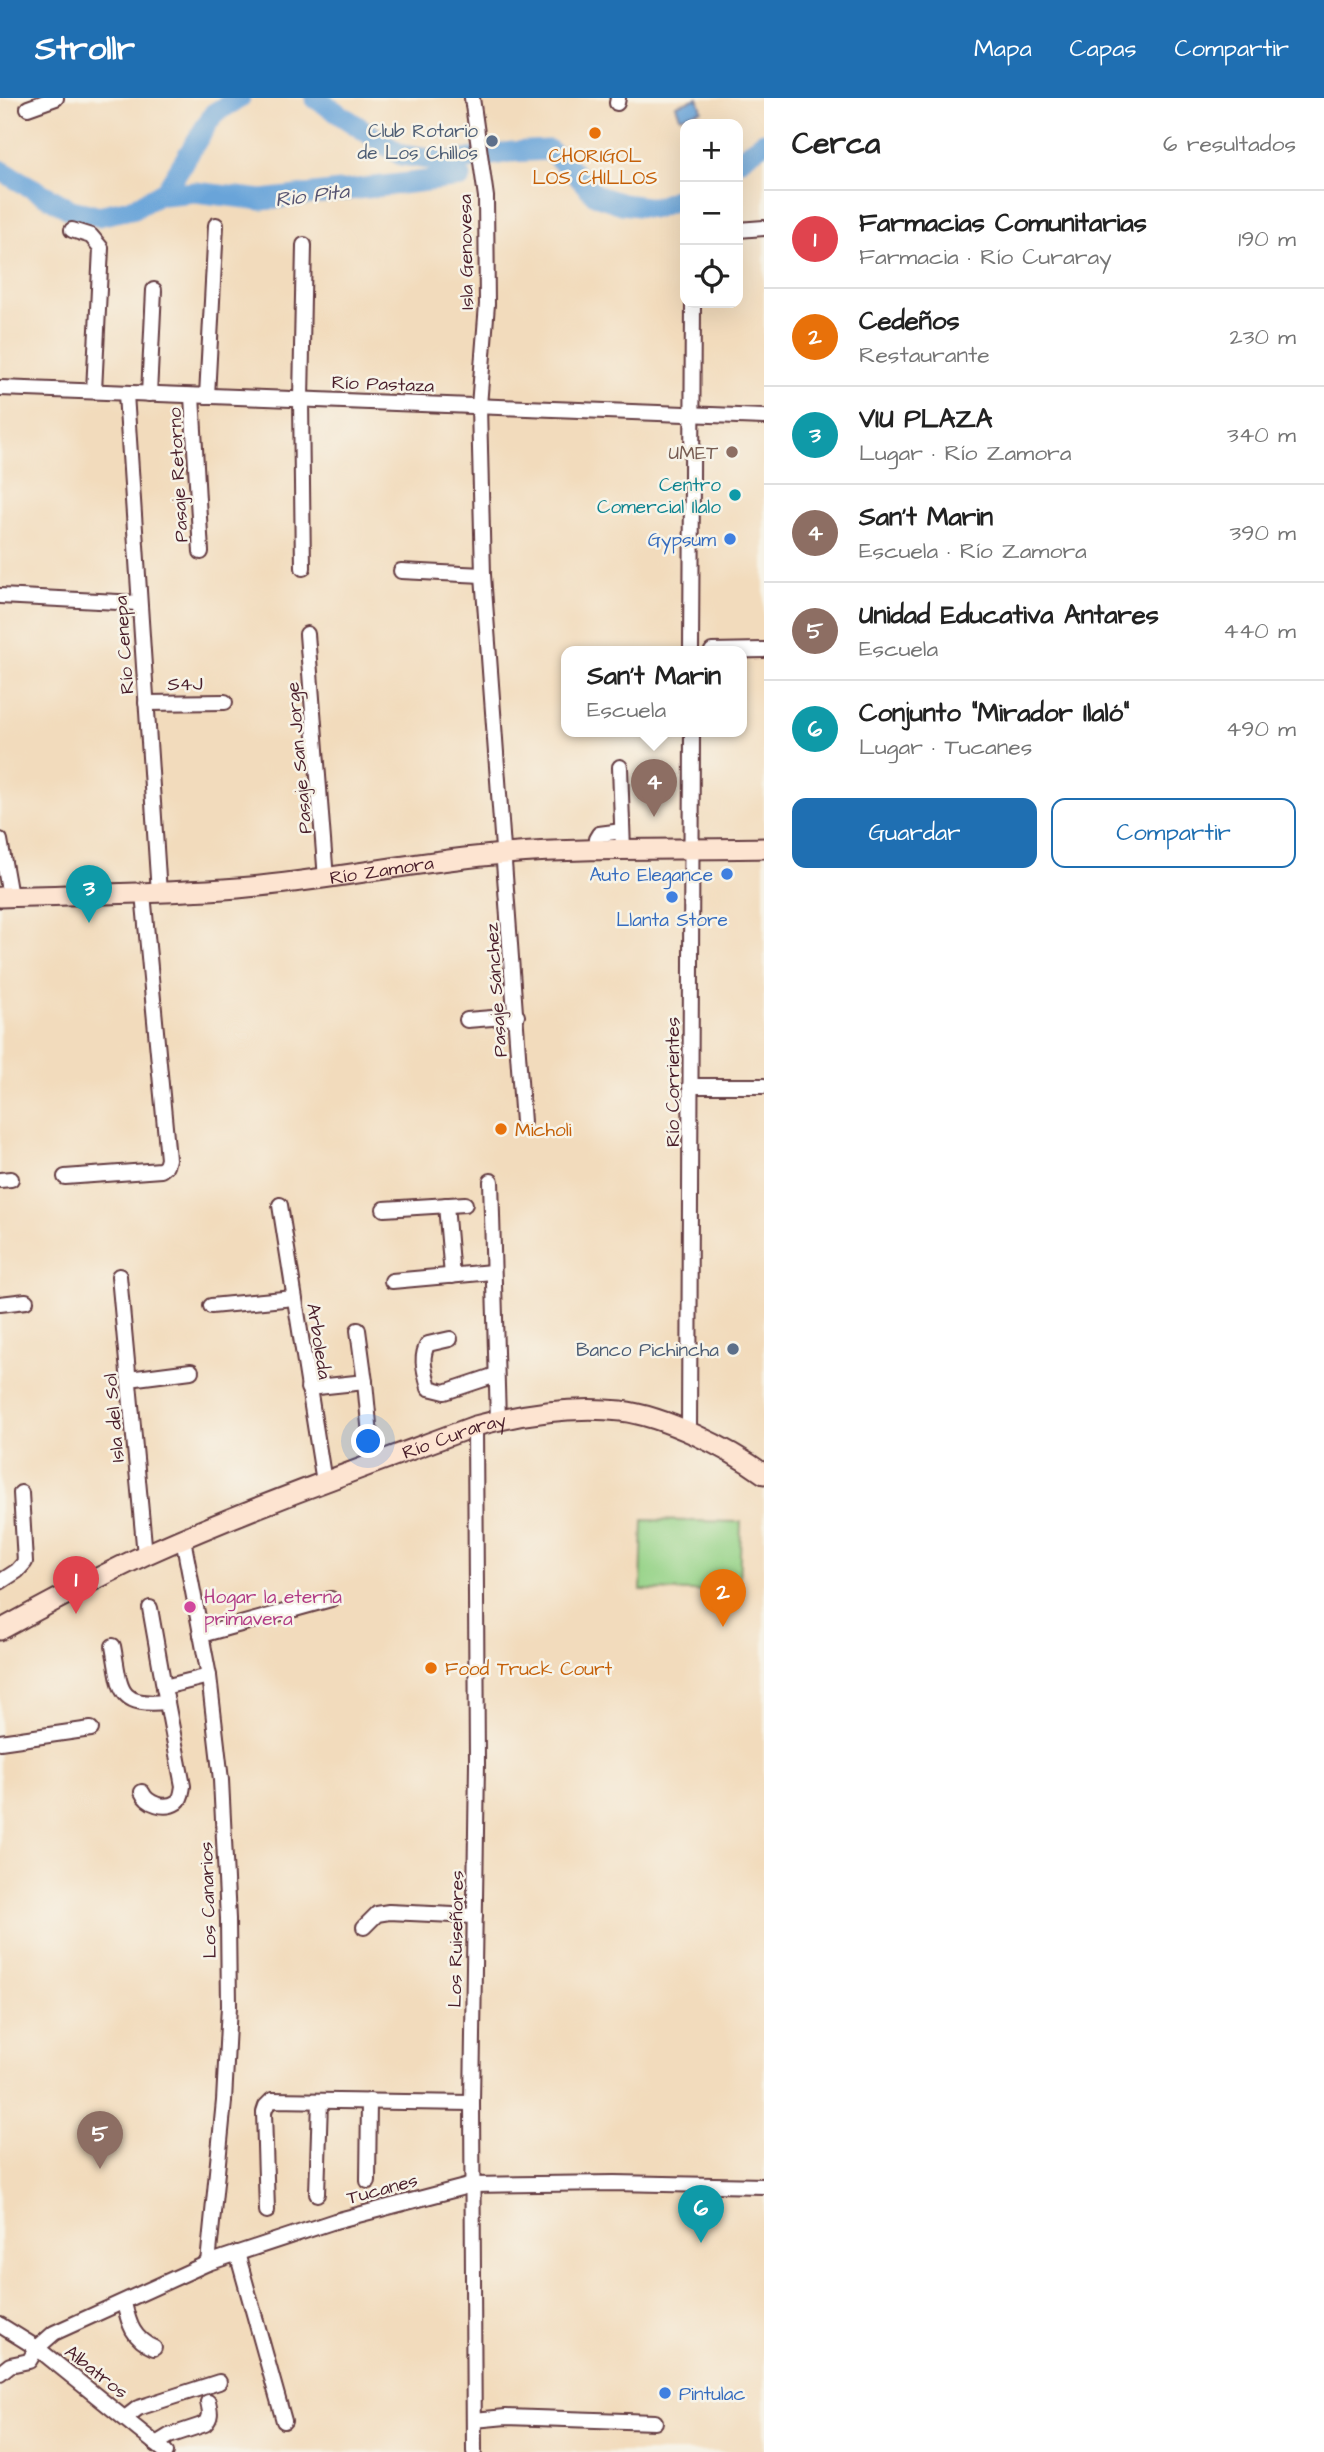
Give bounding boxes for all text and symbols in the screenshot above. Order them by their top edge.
text: Strollr [35,26,135,72]
text: Mapa [974,32,1032,66]
text: Capas [1070,32,1136,66]
text: Compartir [1174,32,1289,66]
place label: Club Rotario de Los Chillos [357,118,478,167]
map controls [680,119,743,308]
button: + [680,119,743,182]
text: Cerca [792,123,880,165]
marker: CHORIGOL LOS CHILLOS [587,125,603,141]
text: 6 resultados [1163,128,1296,160]
marker: Club Rotario de Los Chillos [484,133,500,149]
place label: CHORIGOL LOS CHILLOS [533,143,657,192]
water label: Rio Pita [274,176,352,214]
button: − [680,182,743,245]
street label: Isla Genovesa [452,194,481,310]
text: Farmacias Comunitarias [859,205,1147,241]
text: 1 [814,223,816,255]
text: 190 m [1238,223,1296,255]
text: Farmacia · Río Curaray [859,241,1112,273]
button: locate [680,245,743,308]
text: Cedeños [859,303,960,339]
text: 2 [808,321,822,353]
text: 230 m [1230,321,1296,353]
text: Restaurante [859,339,990,371]
street label: Río Pastaza [331,369,435,400]
text: VIU PLAZA [859,401,993,437]
street label: Pasaje Retorno [161,406,196,543]
text: 3 [809,419,821,451]
text: 340 m [1227,419,1296,451]
text: Lugar · Río Zamora [859,437,1072,469]
place label: UMET [669,440,718,467]
marker: UMET [724,444,740,460]
place label: Centro Comercial Ilalo [597,472,721,521]
marker: Centro Comercial Ilalo [727,487,743,503]
text: San't Marin [859,499,993,535]
text: 4 [807,517,823,549]
text: 390 m [1230,517,1296,549]
place label: Gypsum [648,527,716,555]
marker: Gypsum [722,531,738,547]
text: Escuela · Río Zamora [859,535,1087,567]
street label: Río Cenepa [108,595,141,695]
text: Unidad Educativa Antares [859,597,1159,633]
text: 5 [807,615,823,647]
text: 440 m [1223,615,1296,647]
text: Escuela [859,633,938,665]
popup [561,646,747,737]
text: San't Marin [587,658,721,694]
street label: S4J [167,671,203,698]
street label: Pasaje San Jorge [279,681,321,835]
text: Escuela [587,694,666,726]
text: Conjunto "Mirador Ilaló" [859,695,1129,731]
text: 6 [808,713,822,745]
text: 490 m [1226,713,1296,745]
text: Lugar · Tucanes [859,731,1032,763]
pin: 4 [631,759,677,817]
button: Guardar [792,798,1037,868]
button: Compartir [1051,798,1296,868]
street label: Río Zamora [328,850,436,892]
place label: Auto Elegance [589,862,713,890]
pin: 3 [66,865,112,923]
marker: Auto Elegance [719,866,735,882]
marker: Llanta Store [664,889,680,905]
place label: Llanta Store [616,907,728,934]
street label: Pasaje Sánchez [478,921,515,1058]
street label: Río Corrientes [660,1017,687,1147]
place label: Micholi [515,1117,572,1144]
marker: Micholi [493,1121,509,1137]
street label: Arboleda [299,1301,338,1382]
place label: Banco Pichincha [576,1337,719,1364]
marker: Banco Pichincha [725,1341,741,1357]
street label: Isla del Sol [97,1372,132,1463]
street label: Río Curaray [399,1407,509,1467]
your location [351,1424,385,1458]
pin: 1 [53,1556,99,1614]
pin: 2 [700,1569,746,1627]
place label: Hogar la eterna primavera [204,1584,342,1633]
marker: Hogar la eterna primavera [182,1599,198,1615]
place label: Food Truck Court [445,1656,612,1683]
marker: Food Truck Court [423,1660,439,1676]
street label: Los Canarios [193,1841,224,1959]
street label: Los Ruiseñores [442,1870,471,2008]
pin: 5 [77,2111,123,2169]
street label: Tucanes [344,2167,421,2212]
pin: 6 [678,2185,724,2243]
street label: Albatros [59,2339,134,2406]
place label: Pintulac [679,2381,746,2408]
marker: Pintulac [657,2385,673,2401]

